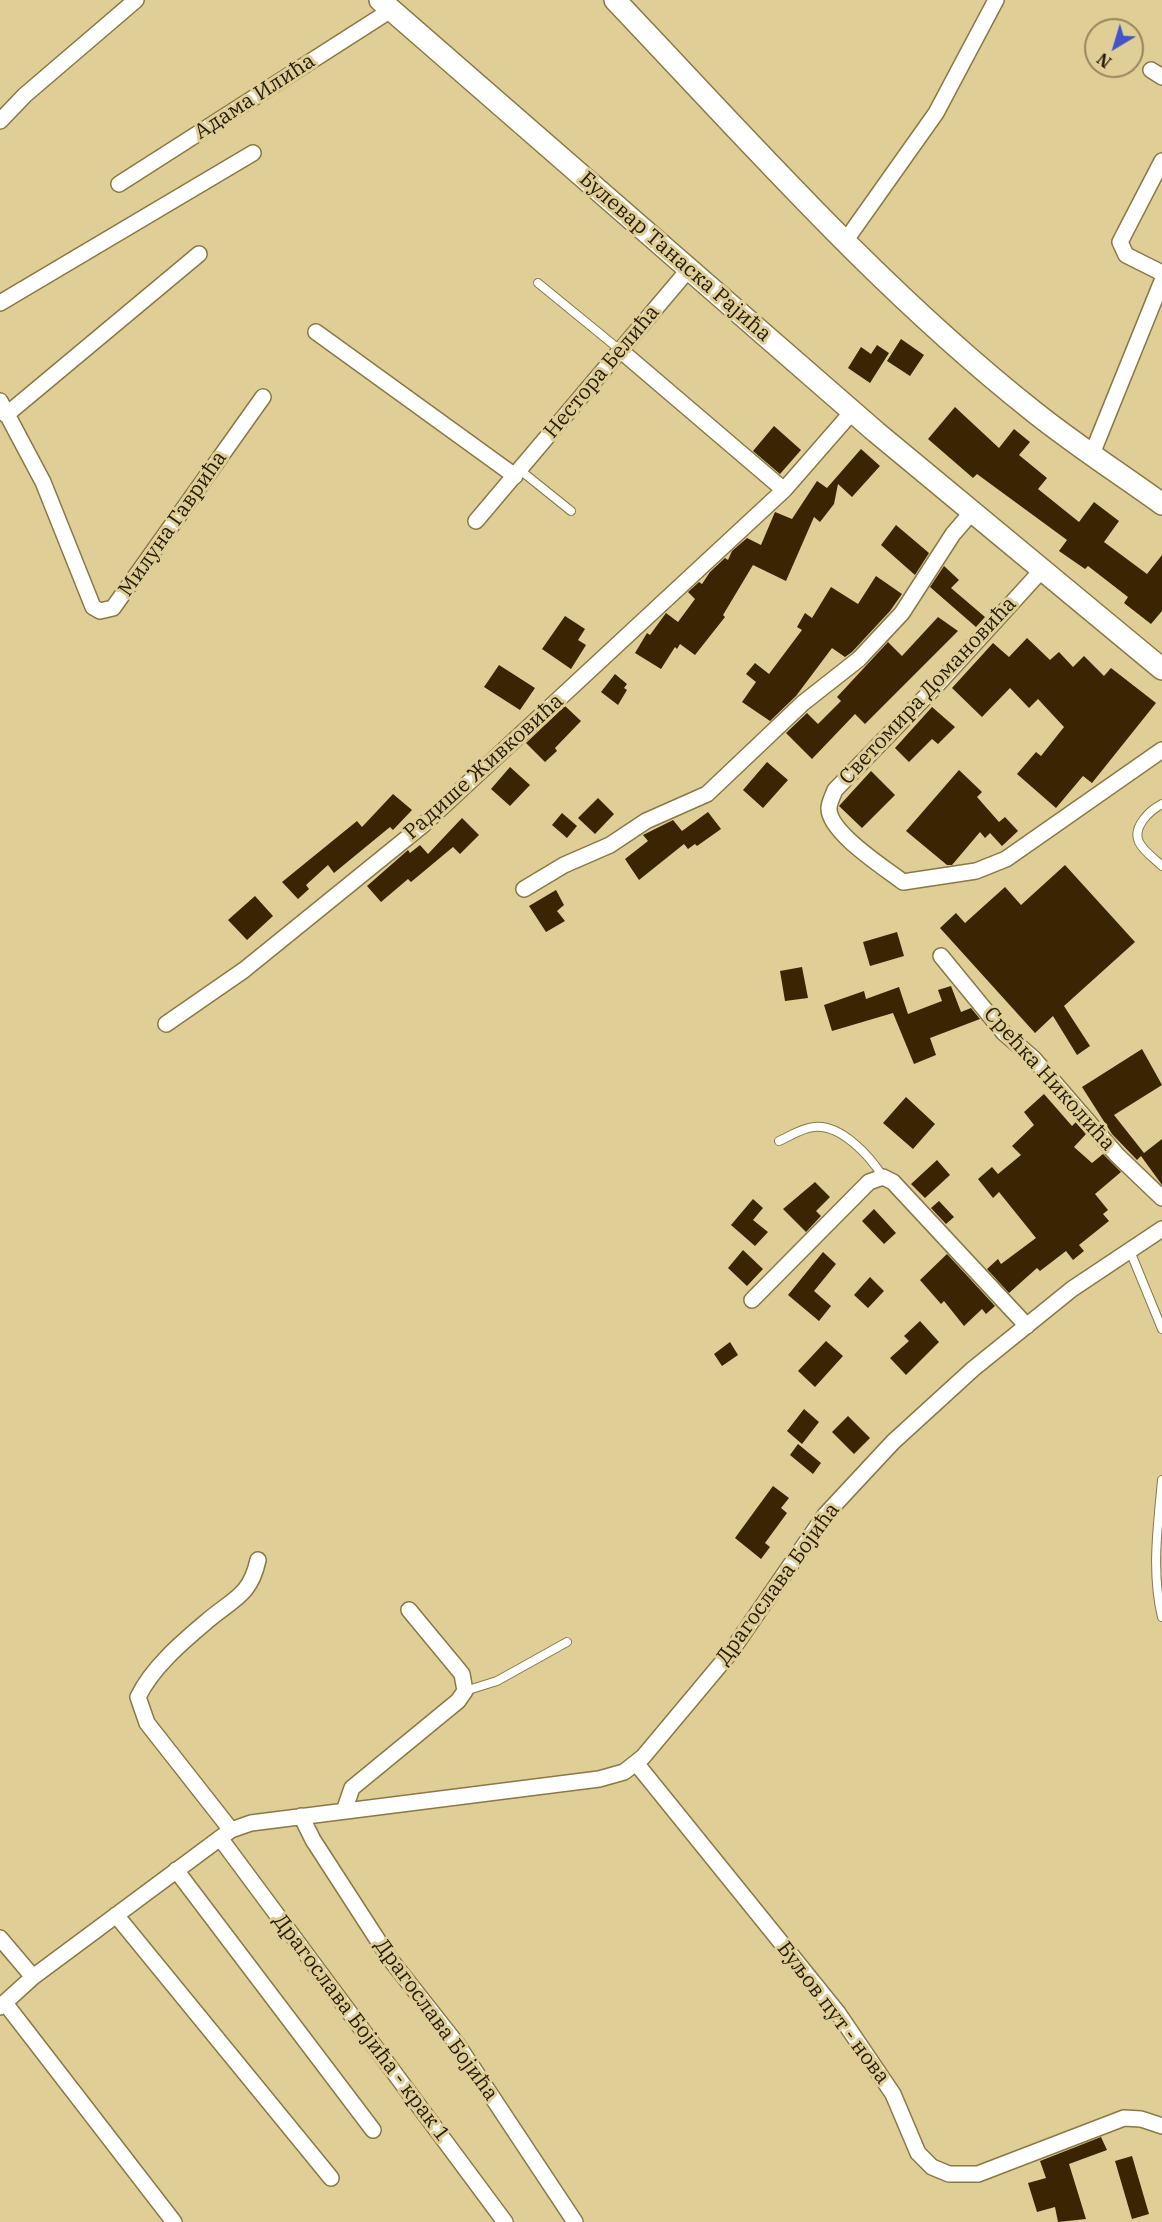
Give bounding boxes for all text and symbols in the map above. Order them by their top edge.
north arrow [1084,18,1144,78]
street label: Адама Илића [190,49,320,145]
text: N [1093,49,1115,72]
street label: Булевар Танаска Рајића [574,167,776,347]
street label: Нестора Белића [539,300,665,444]
street label: Милуна Гаврића [113,446,233,602]
street label: Светомира Домановића [834,592,1022,790]
street label: Радише Живковића [399,689,569,845]
street label: Срећка Николића [978,1002,1120,1156]
street label: Драгослава Бојића [711,1498,845,1670]
street label: Драгослава Бојића - крак 1 [267,1909,455,2147]
street label: Драгослава Бојића [369,1934,503,2106]
street label: Буљов пут - нова [771,1937,895,2089]

